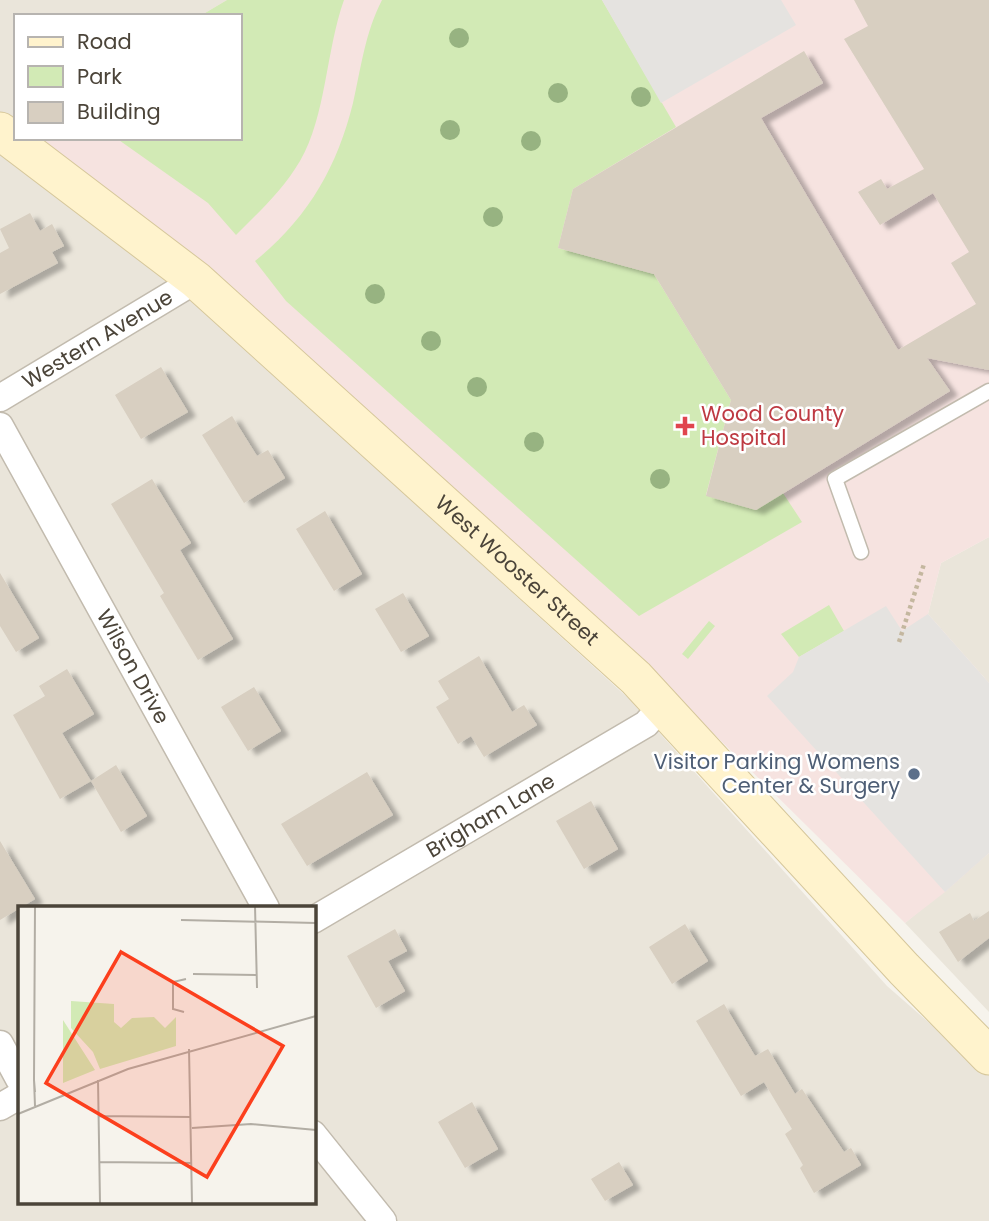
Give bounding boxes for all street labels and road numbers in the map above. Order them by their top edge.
street label: Western Avenue [17,282,178,395]
street label: West Wooster Street [429,488,606,652]
street label: Wilson Drive [90,604,177,729]
street label: Brigham Lane [421,766,560,864]

